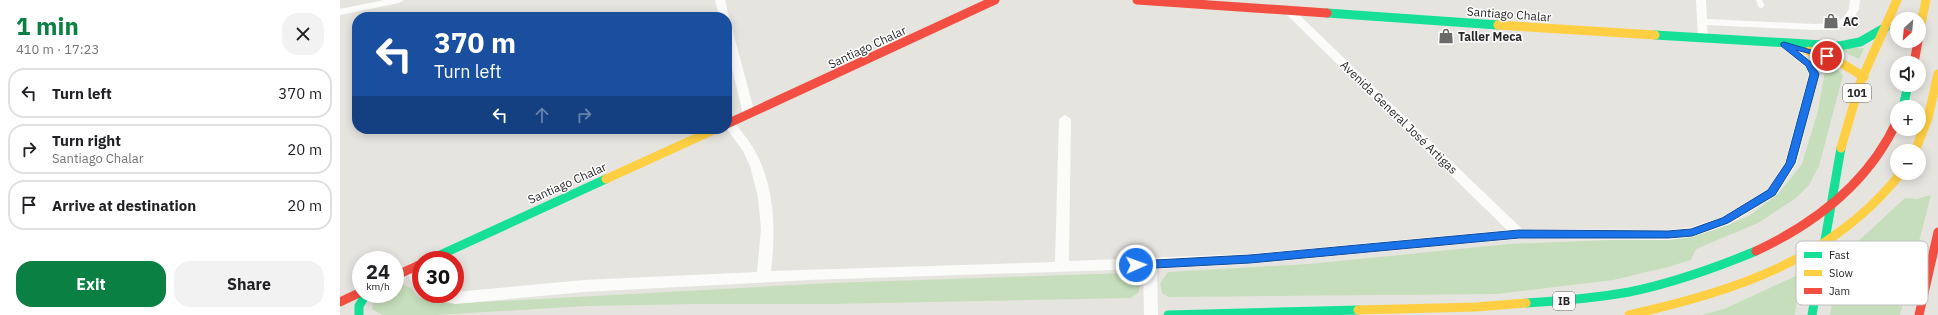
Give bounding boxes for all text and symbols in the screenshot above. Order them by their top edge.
street label: Santiago Chalar [1466,4,1552,24]
text: 1 min [16,10,79,42]
shop icon: AC [1822,12,1840,30]
north arrow [1890,12,1926,48]
map controls [1890,12,1926,180]
button: close [282,13,324,55]
place label: AC [1843,14,1859,29]
street label: Santiago Chalar [826,22,909,72]
text: 370 m [434,24,516,61]
shop icon: Taller Meca [1437,27,1455,45]
icon: left [368,28,420,80]
place label: Taller Meca [1458,29,1522,44]
pin [1810,39,1844,73]
text: 410 m · 17:23 [16,41,99,58]
icon: arrive [1816,45,1838,67]
button: sound [1890,56,1926,92]
street label: Avenida General José Artigas [1337,57,1461,177]
text: Turn left [434,60,502,83]
icon: left [18,82,40,104]
text: Turn left [52,84,112,103]
text: 370 m [278,84,322,103]
road number: 101 [1843,84,1871,102]
button: + [1890,100,1926,136]
icon: left [489,104,511,126]
icon: ahead [531,104,553,126]
icon: right [573,104,595,126]
text: Turn right [52,131,121,150]
icon: right [18,138,40,160]
text: 20 m [287,140,322,159]
button: − [1890,144,1926,180]
text: Santiago Chalar [52,150,143,167]
street label: Santiago Chalar [525,159,609,207]
icon: arrive [18,194,40,216]
text: Arrive at destination [52,196,196,215]
text: 20 m [287,196,322,215]
legend [1796,241,1928,305]
position arrow [1115,244,1157,286]
text: Fast [1829,248,1850,262]
speed limit sign: 30 [412,251,464,303]
text: 24 [366,258,390,285]
button: Exit [16,261,166,307]
button: Share [174,261,324,307]
text: Slow [1829,266,1853,280]
text: km/h [366,280,390,293]
text: Jam [1829,284,1850,298]
road number: IB [1553,292,1575,310]

